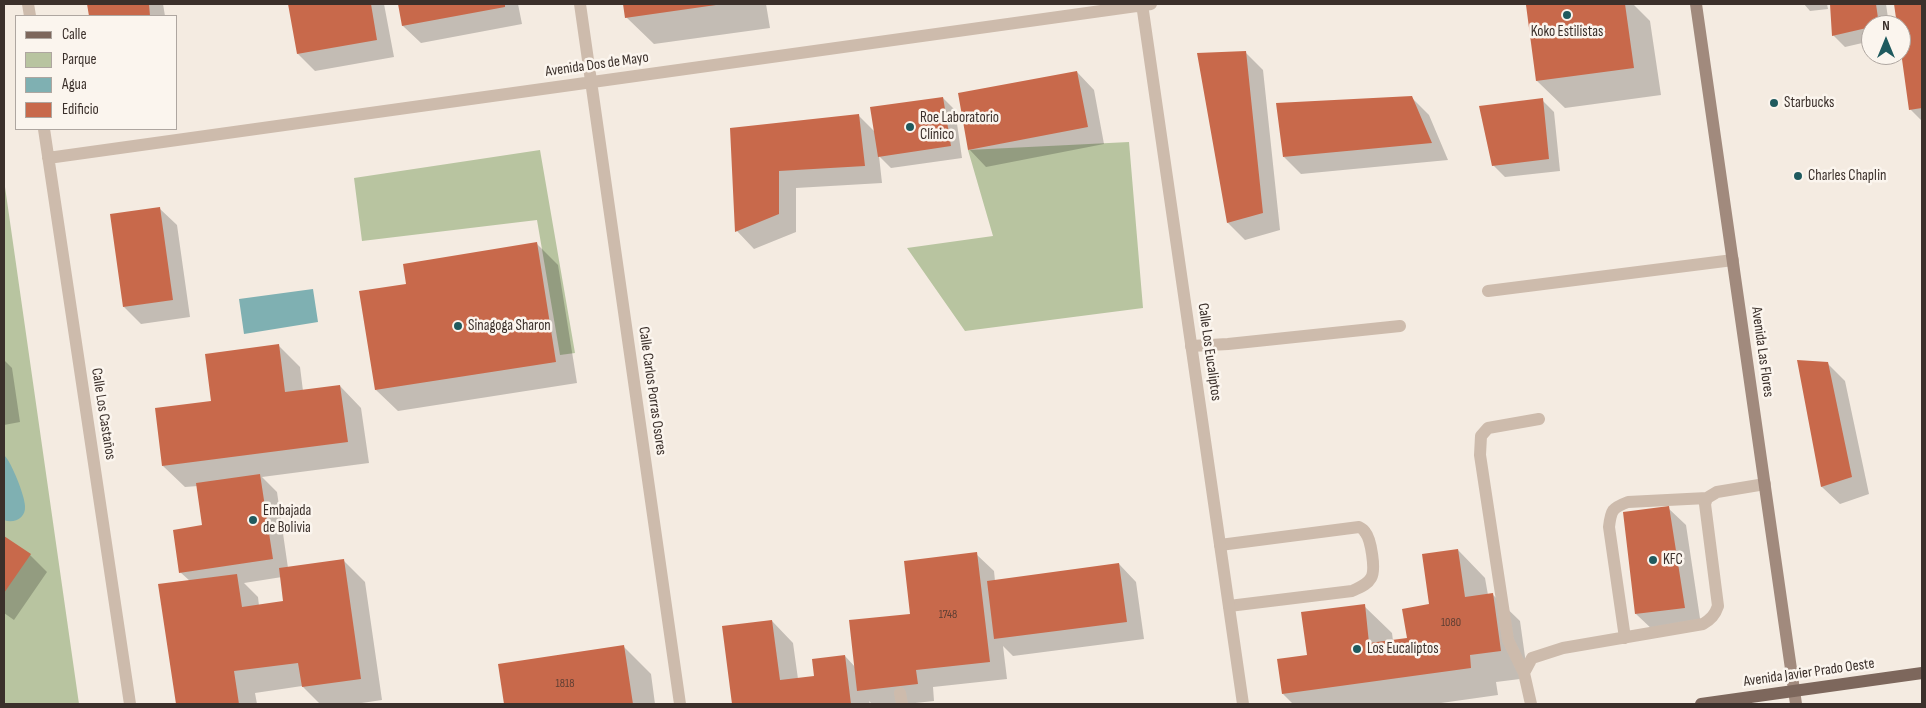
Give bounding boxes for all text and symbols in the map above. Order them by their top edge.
marker: Koko Estilistas [1561,9,1573,21]
legend [15,15,178,130]
north arrow [1861,15,1911,65]
text: N [1882,17,1890,34]
place label: Koko Estilistas [1531,23,1603,41]
text: Calle [62,25,86,44]
street label: Avenida Dos de Mayo [544,49,650,81]
text: Parque [62,50,97,69]
text: Agua [62,75,87,94]
place label: Starbucks [1784,94,1834,112]
marker: Starbucks [1768,97,1780,109]
text: Edificio [62,100,99,119]
place label: Roe Laboratorio Clínico [920,109,999,144]
marker: Roe Laboratorio Clínico [904,121,916,133]
place label: Charles Chaplin [1808,167,1886,185]
marker: Charles Chaplin [1792,170,1804,182]
street label: Calle Los Eucaliptos [1193,302,1225,402]
street label: Avenida Las Flores [1747,306,1777,398]
place label: Sinagoga Sharon [468,317,551,335]
marker: Sinagoga Sharon [452,320,464,332]
street label: Calle Carlos Porras Osores [634,326,670,456]
street label: Calle Los Castaños [87,367,119,461]
place label: Embajada de Bolivia [263,502,311,537]
marker: Embajada de Bolivia [247,514,259,526]
place label: KFC [1663,551,1683,569]
marker: KFC [1647,554,1659,566]
house number: 1748 [939,608,957,622]
house number: 1080 [1441,616,1461,630]
place label: Los Eucaliptos [1367,640,1439,658]
marker: Los Eucaliptos [1351,643,1363,655]
street label: Avenida Javier Prado Oeste [1742,655,1876,691]
house number: 1818 [556,677,574,691]

